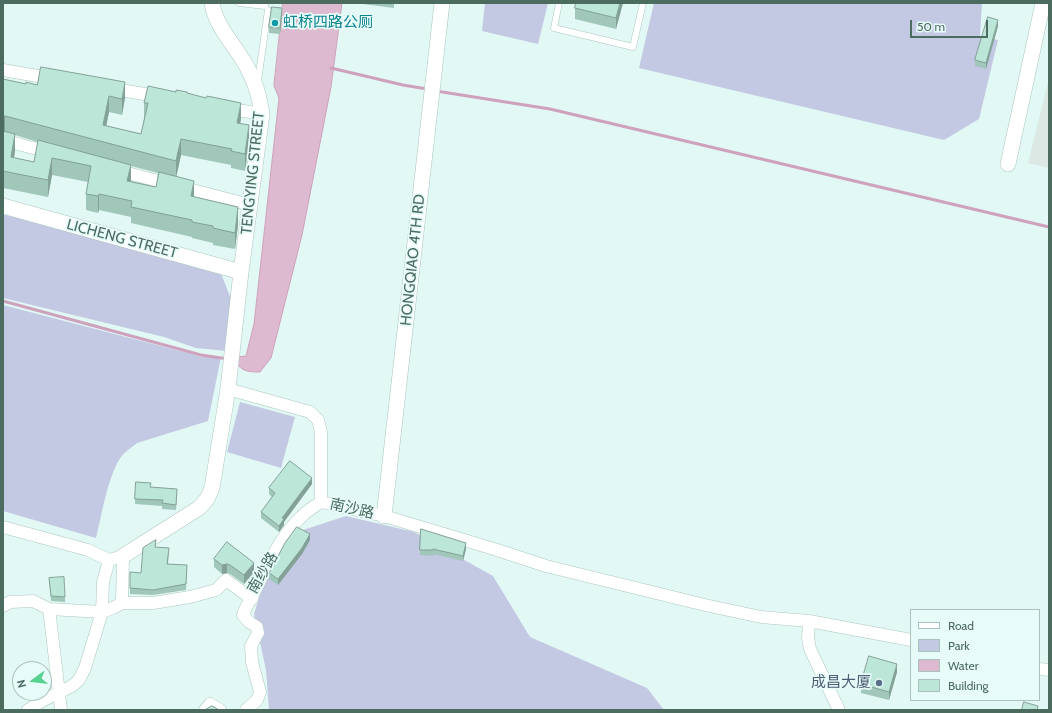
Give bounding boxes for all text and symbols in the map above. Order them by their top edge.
scale bar [912,12,990,38]
place label: 虹桥四路公厕 [283,14,373,32]
marker: 虹桥四路公厕 [270,18,280,28]
text: 50 m [917,19,945,34]
street label: TENGYING STREET [238,111,268,235]
street label: HONGQIAO 4TH RD [397,193,429,327]
street label: LICHENG STREET [65,216,179,262]
street label: 南沙路 [328,495,376,523]
street label: 南纱路 [244,549,282,597]
legend [910,609,1040,701]
text: Road [948,618,974,633]
text: Park [948,638,970,653]
text: Water [948,658,978,673]
north arrow [12,661,52,701]
place label: 成昌大厦 [811,674,871,692]
text: N [14,678,29,689]
marker: 成昌大厦 [874,678,884,688]
text: Building [948,678,989,693]

